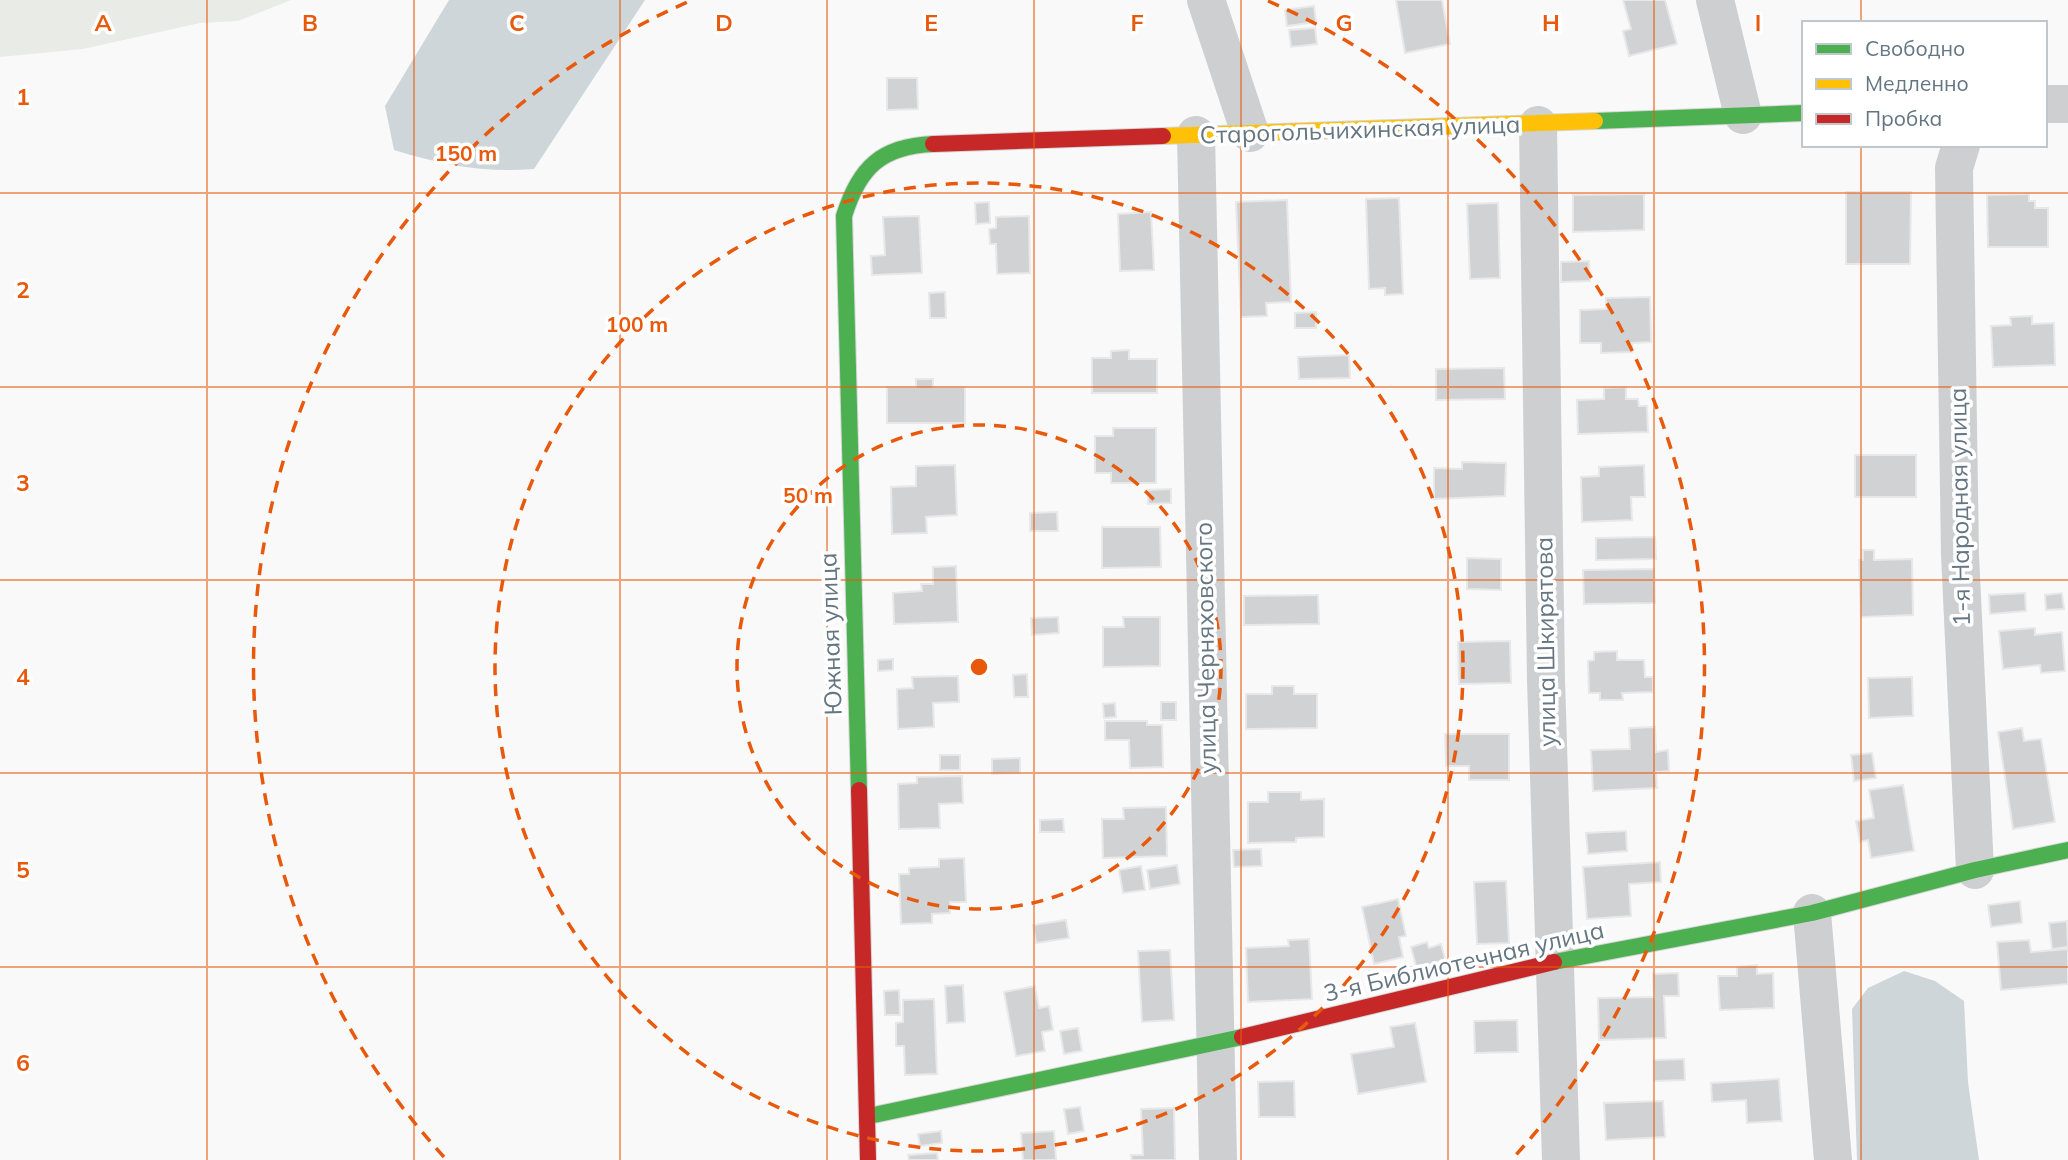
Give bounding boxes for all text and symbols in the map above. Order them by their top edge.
text: A [94,8,112,37]
text: B [302,8,318,37]
text: C [509,8,525,37]
text: D [715,8,733,37]
text: E [924,8,938,37]
text: F [1130,8,1144,37]
text: G [1335,8,1353,37]
text: H [1542,8,1560,37]
text: I [1755,8,1761,37]
legend [1802,21,2047,147]
text: Свободно [1865,35,1965,61]
text: Медленно [1865,70,1969,96]
text: 1 [16,82,30,111]
text: Пробка [1865,105,1942,131]
street label: Старогольчихинская улица [1199,108,1521,150]
text: 150 m [435,140,497,166]
text: 2 [16,275,30,304]
text: 100 m [606,311,668,337]
street label: 1-я Народная улица [1942,387,1976,627]
text: 3 [16,468,30,497]
text: 50 m [783,482,833,508]
street label: улица Черняховского [1188,522,1222,774]
street label: улица Шкирятова [1528,537,1562,747]
street label: Южная улица [812,552,848,716]
centre of rings [967,655,991,679]
text: 4 [16,662,30,691]
text: 5 [16,855,30,884]
street label: 3-я Библиотечная улица [1321,914,1607,1008]
text: 6 [16,1048,30,1077]

